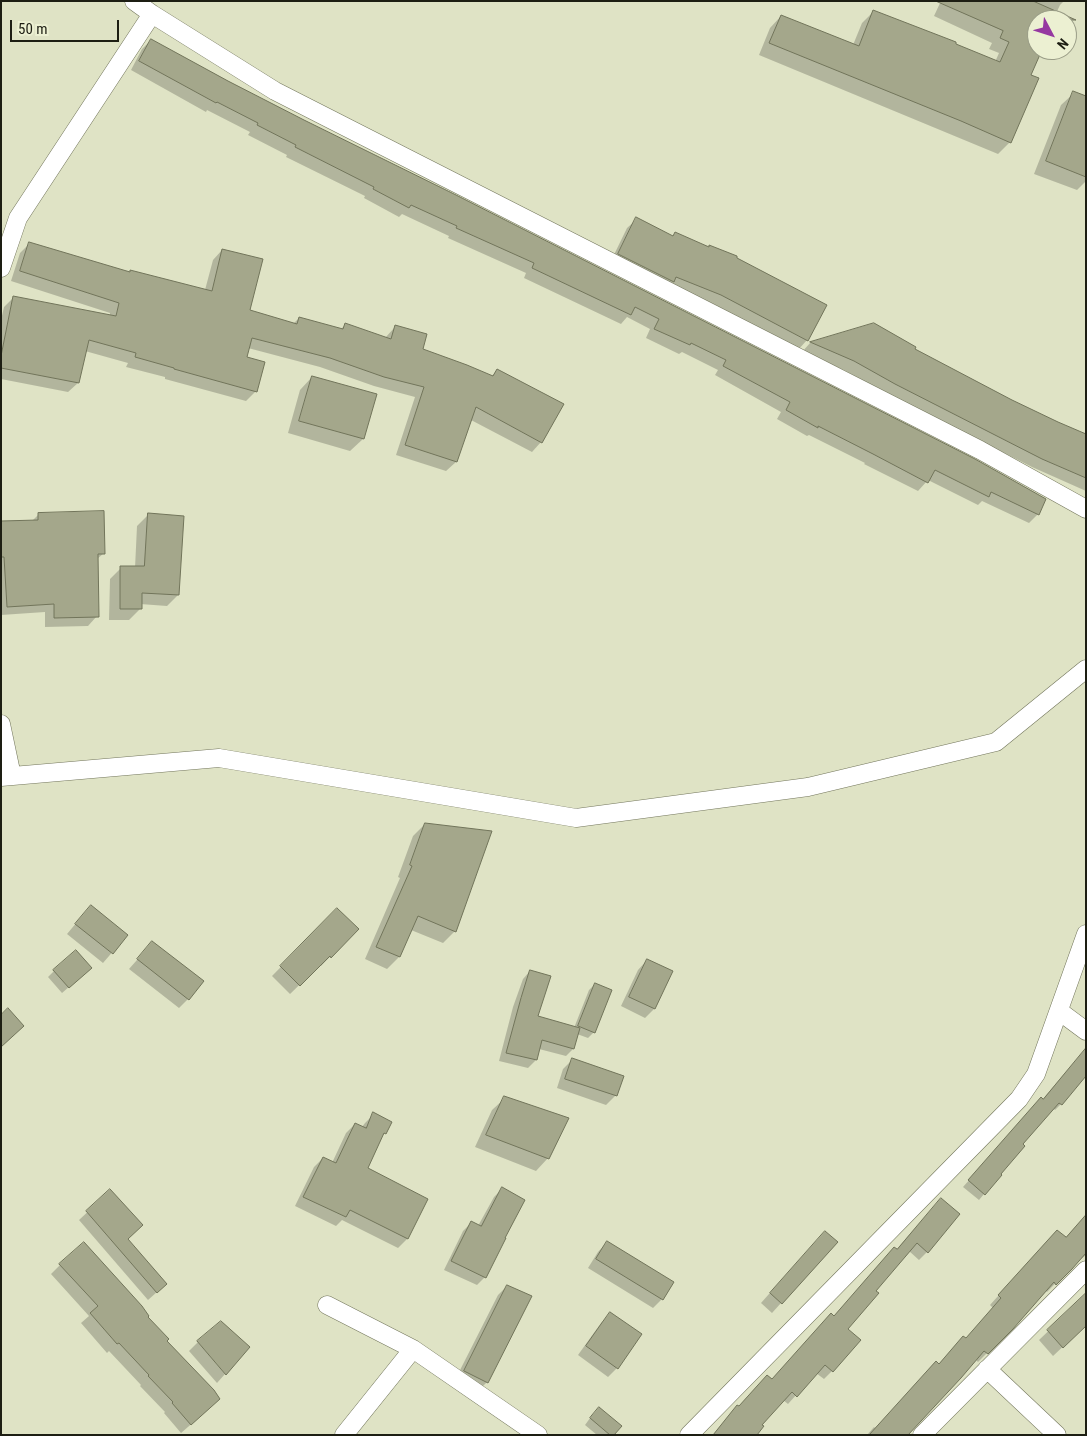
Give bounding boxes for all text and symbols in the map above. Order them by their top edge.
scale bar [12,10,121,42]
north arrow [1027,10,1077,60]
text: 50 m [18,20,48,38]
text: N [1054,36,1072,52]

